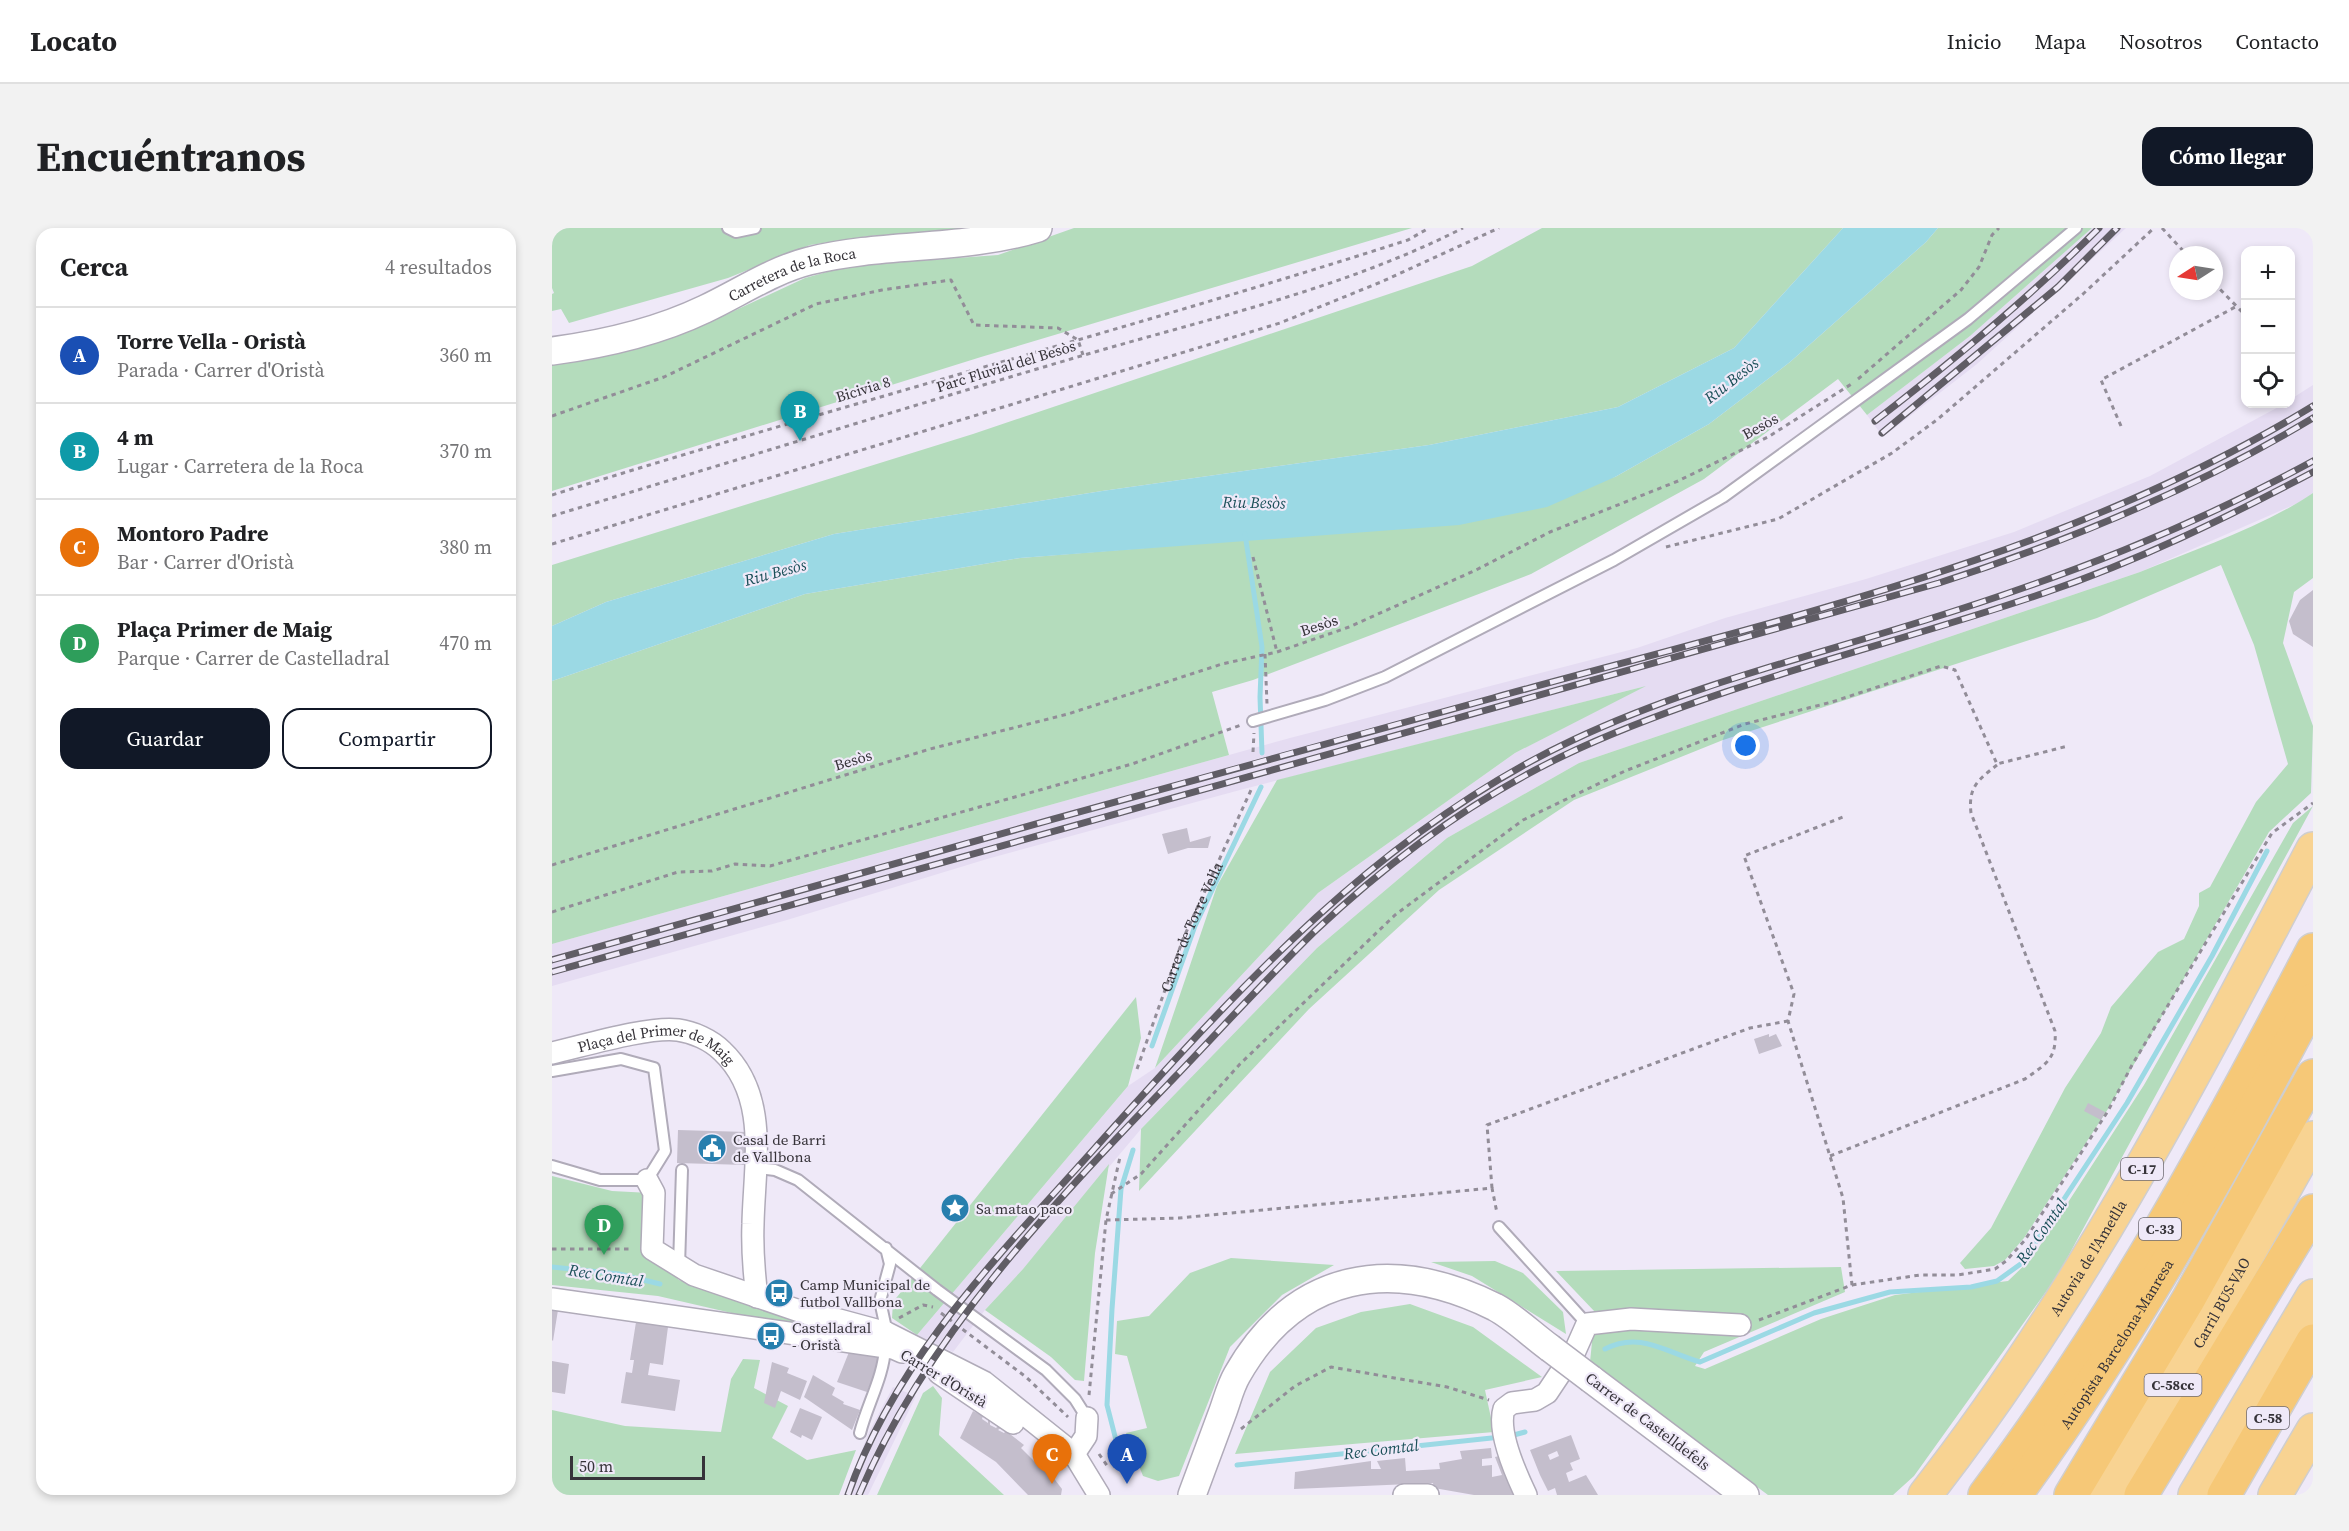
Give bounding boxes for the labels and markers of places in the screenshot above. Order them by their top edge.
pin: B [780,392,820,441]
place label: Casal de Barri de Vallbona [733,1129,826,1167]
public building icon: Casal de Barri de Vallbona [696,1132,728,1164]
place icon: Sa matao paco [939,1192,971,1224]
place label: Sa matao paco [976,1198,1072,1219]
pin: D [584,1206,624,1255]
place label: Camp Municipal de futbol Vallbona [800,1274,931,1312]
bus stop icon: Camp Municipal de futbol Vallbona [763,1277,795,1309]
place label: Castelladral - Oristà [792,1317,872,1355]
bus stop icon: Castelladral - Oristà [755,1320,787,1352]
pin: C [1032,1434,1072,1484]
pin: A [1108,1434,1146,1484]

